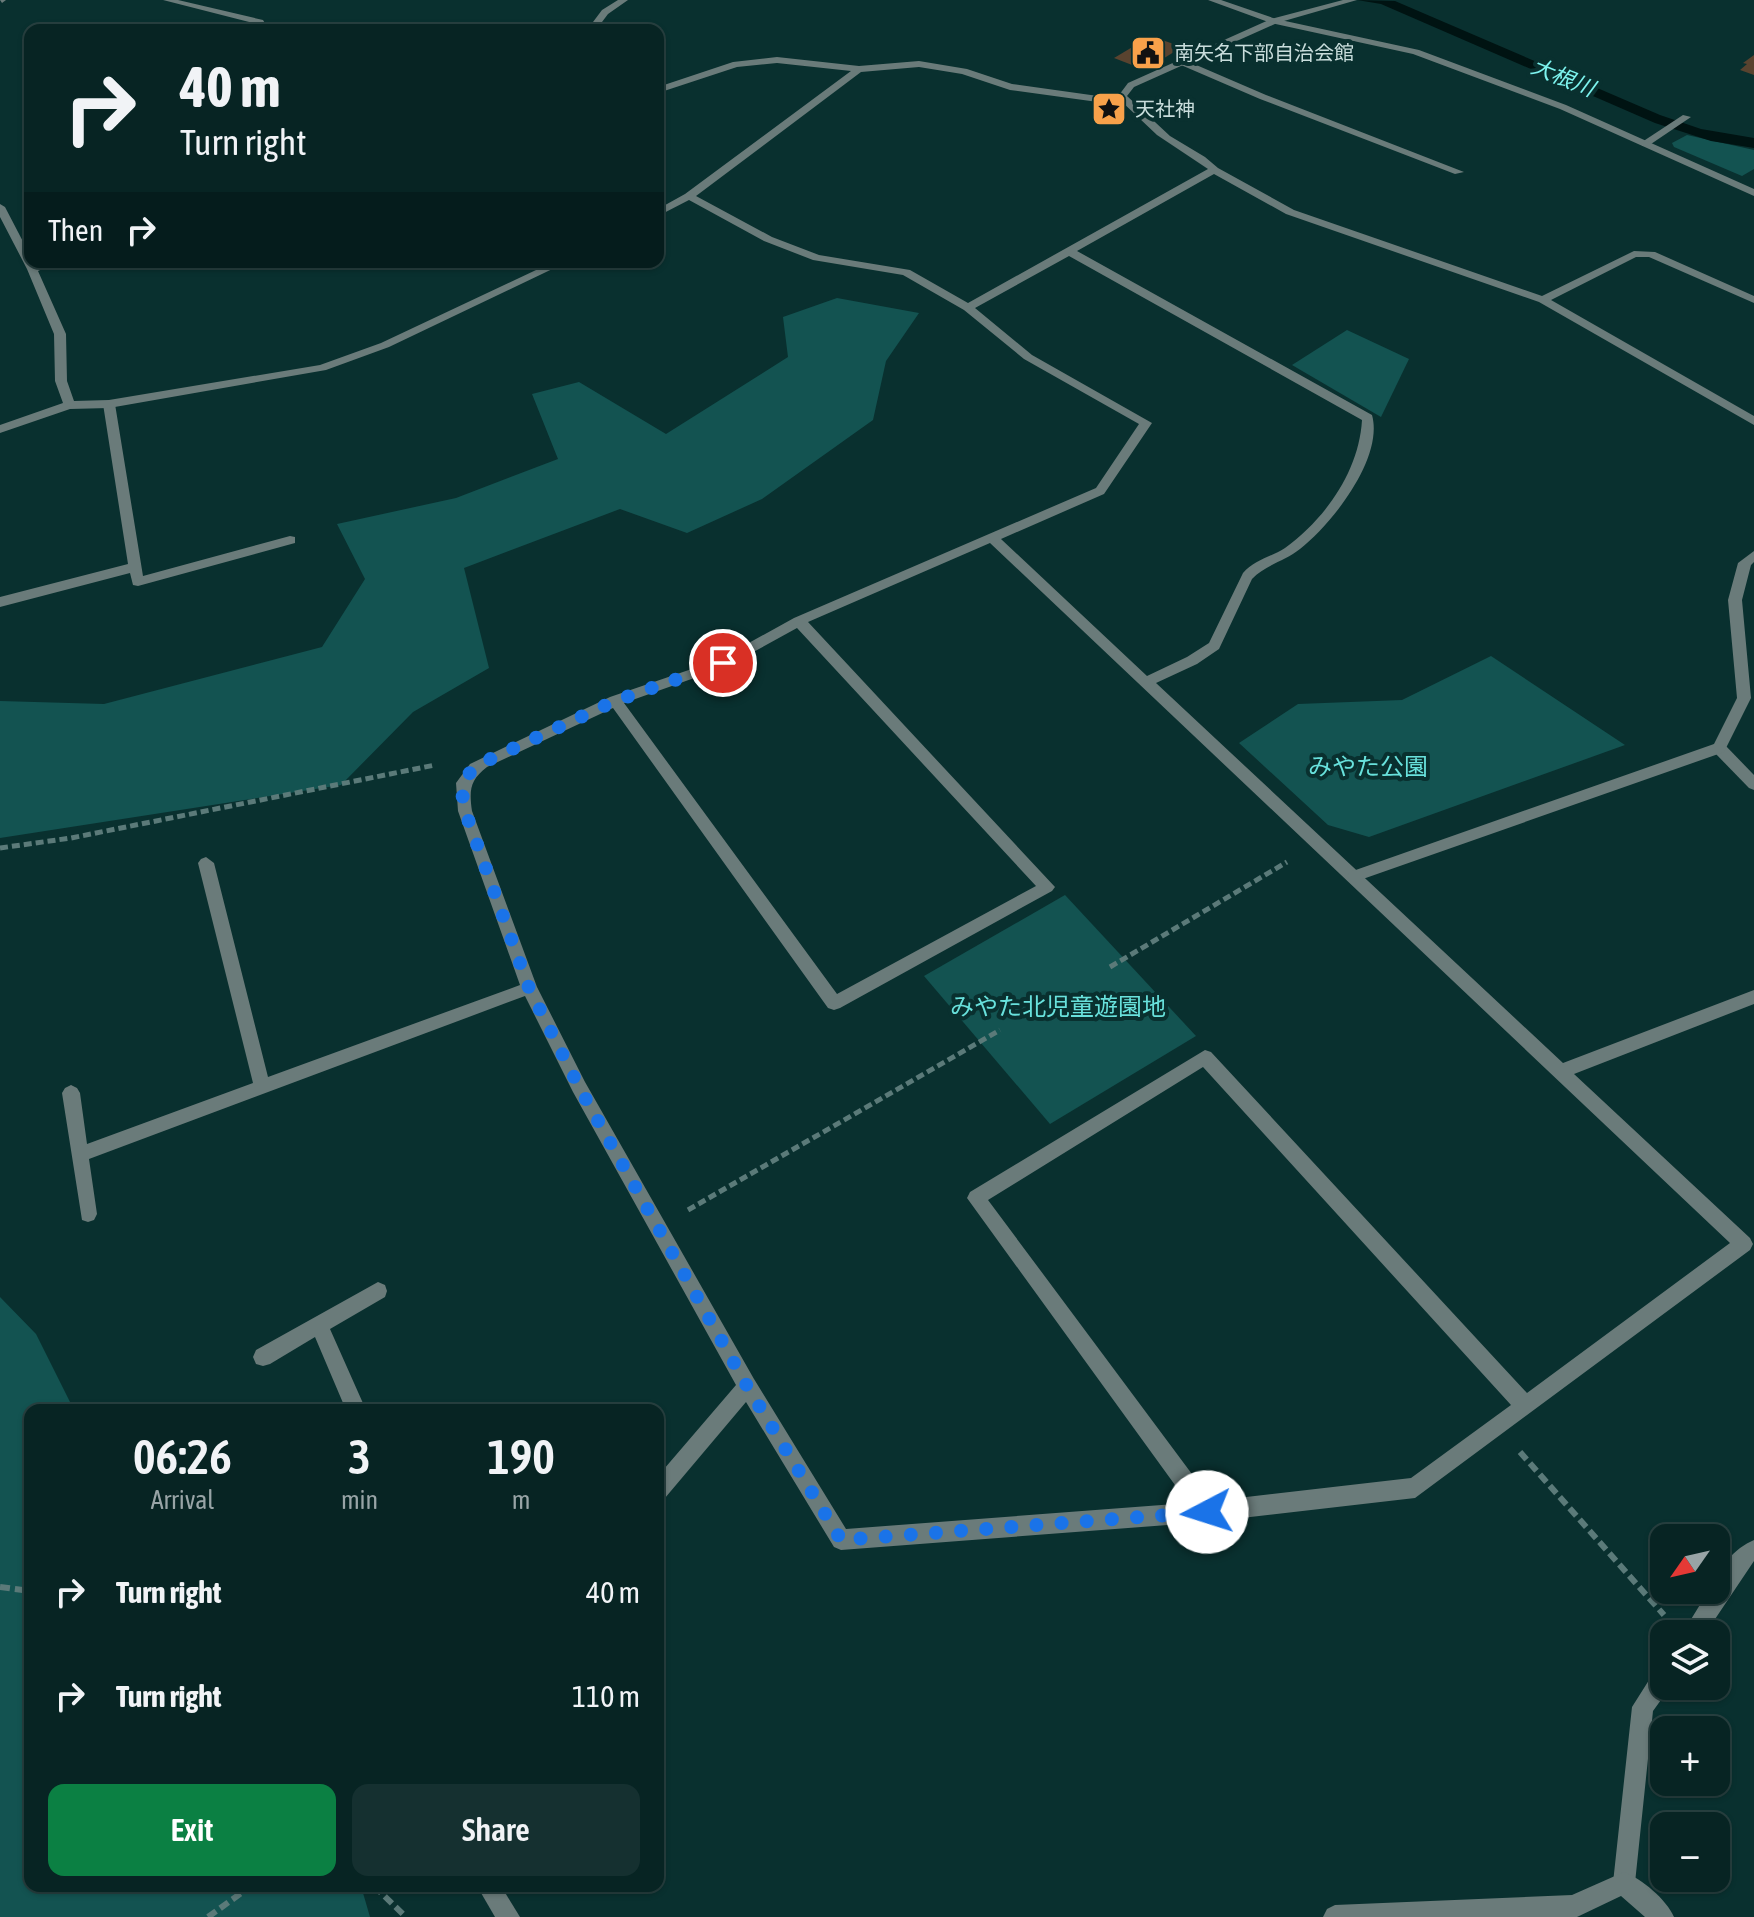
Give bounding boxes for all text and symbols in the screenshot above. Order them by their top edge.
public building icon: 南矢名下部自治会館 [1129,34,1167,72]
place label: 南矢名下部自治会館 [1174,41,1354,64]
water label: 大根川 [1528,53,1600,102]
text: 40 m [180,55,281,119]
icon: right [48,56,152,160]
place icon: 天社神 [1090,90,1128,128]
place label: 天社神 [1135,97,1195,120]
text: Turn right [180,121,307,163]
icon: right [119,208,163,252]
text: Then [48,213,103,247]
pin [689,629,757,697]
icon: arrive [701,641,745,685]
park label: みやた公園 [1308,753,1428,780]
park label: みやた北児童遊園地 [950,993,1166,1020]
text: 06:26 [133,1429,232,1484]
text: 3 [348,1429,371,1484]
text: 190 [487,1429,555,1484]
position arrow [1165,1470,1249,1554]
text: Arrival [151,1485,214,1515]
text: min [341,1485,378,1515]
text: m [512,1485,530,1515]
north arrow [1650,1524,1730,1604]
map controls [1650,1524,1730,1892]
icon: right [48,1570,92,1614]
text: Turn right [116,1575,222,1609]
text: 40 m [586,1575,640,1609]
button: layers [1650,1620,1730,1700]
icon: right [48,1674,92,1718]
text: Turn right [116,1679,222,1713]
text: 110 m [572,1679,640,1713]
button: + [1650,1716,1730,1796]
button: Exit [48,1784,336,1876]
button: Share [352,1784,640,1876]
button: − [1650,1812,1730,1892]

